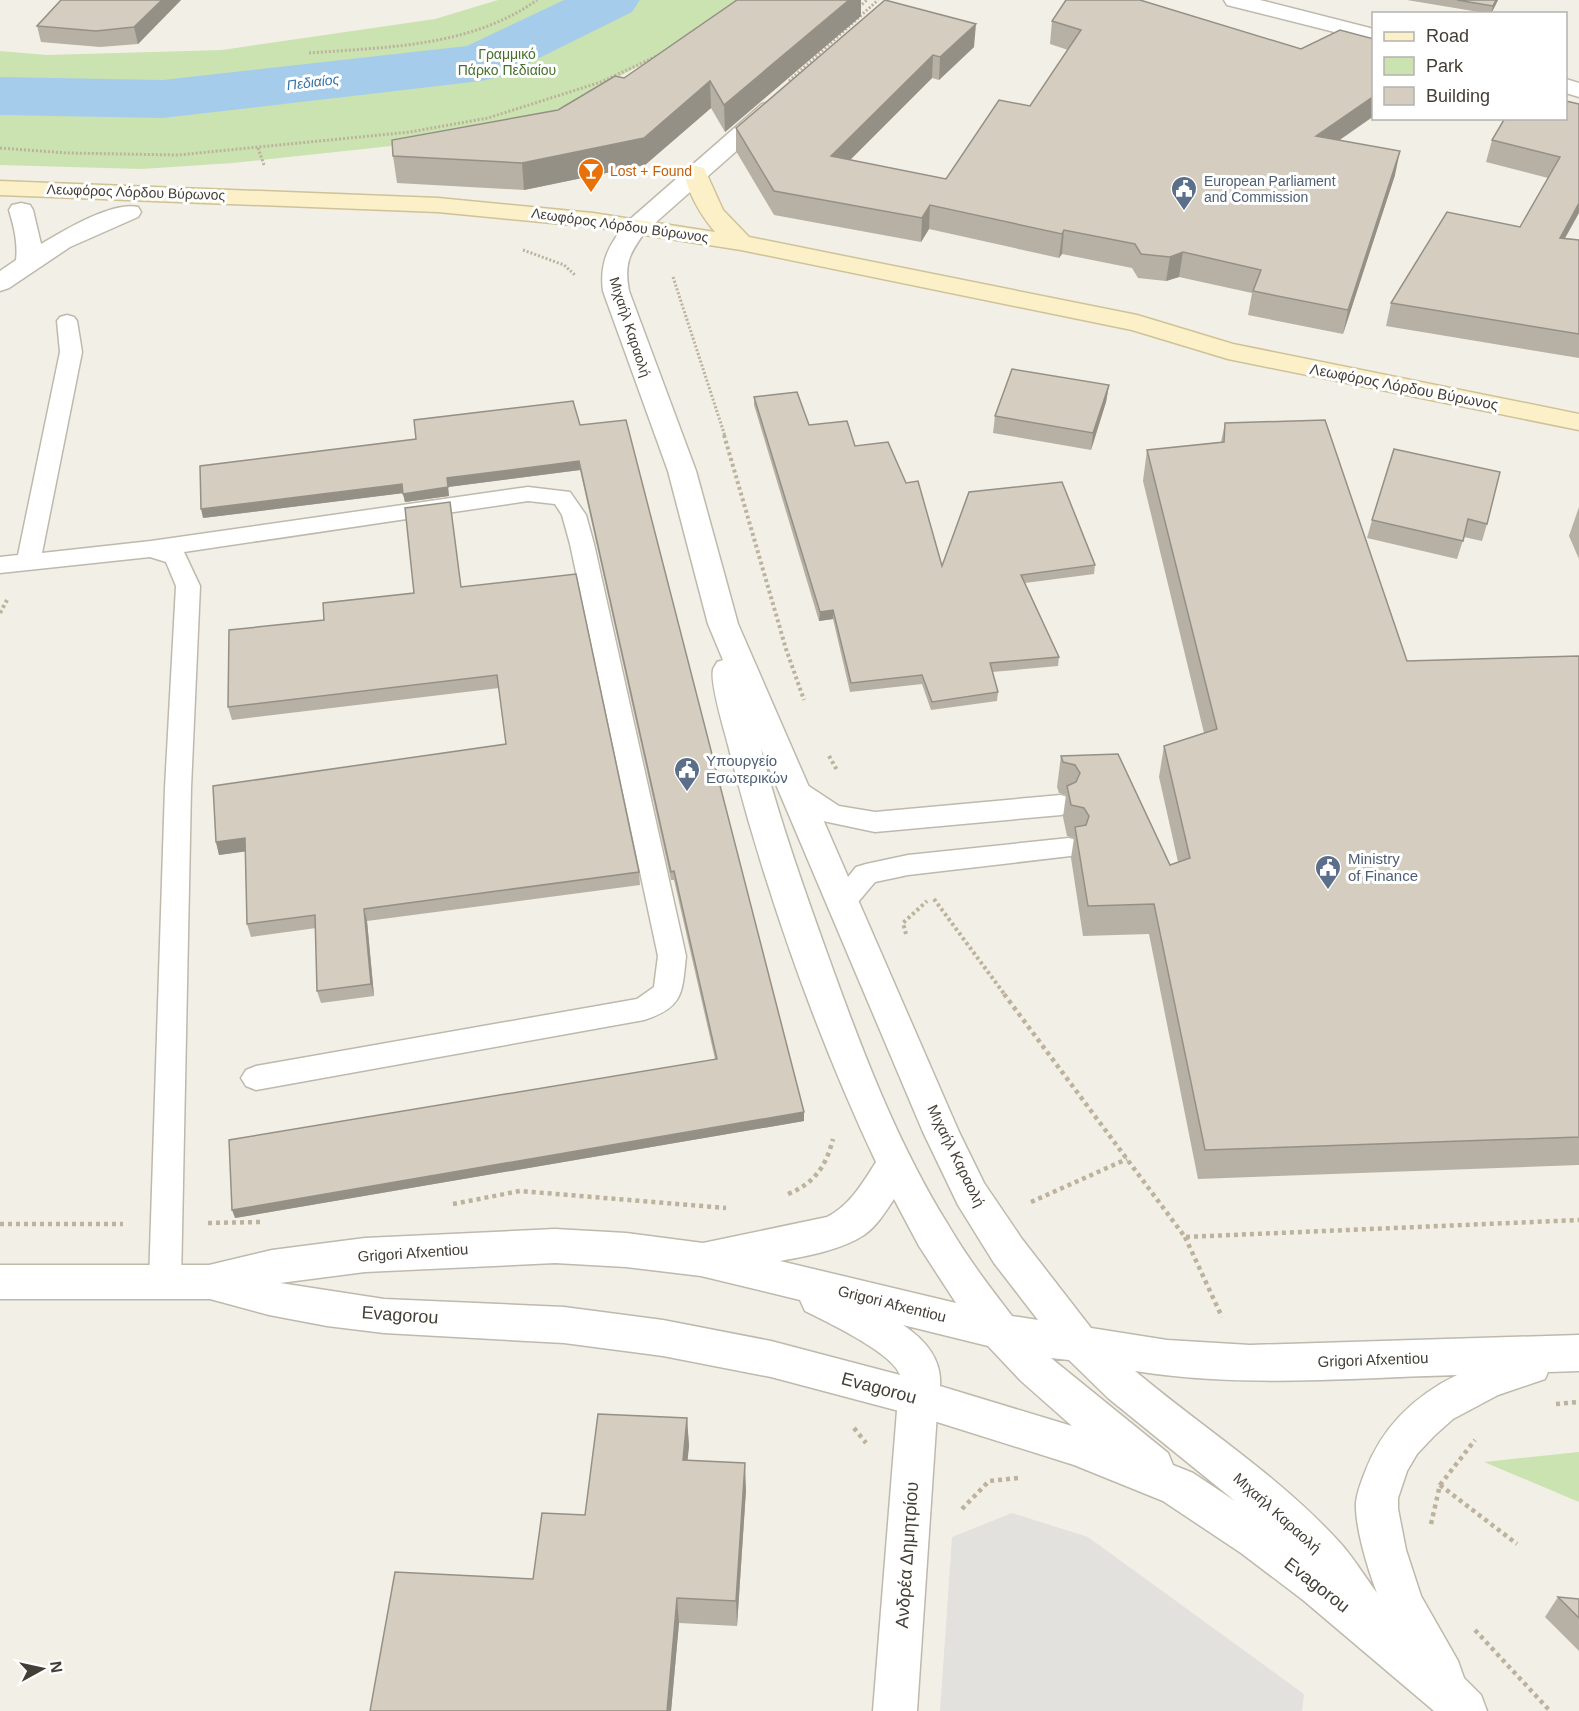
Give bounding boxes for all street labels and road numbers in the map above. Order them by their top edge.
street label: Λεωφόρος Λόρδου Βύρωνος [46,181,226,203]
street label: Λεωφόρος Λόρδου Βύρωνος [530,205,710,245]
street label: Μιχαήλ Καραολή [606,275,654,379]
street label: Λεωφόρος Λόρδου Βύρωνος [1309,360,1500,413]
street label: Μιχαήλ Καραολή [924,1102,989,1210]
street label: Grigori Afxentiou [357,1240,469,1265]
street label: Grigori Afxentiou [836,1282,948,1325]
street label: Evagorou [361,1302,439,1328]
street label: Grigori Afxentiou [1317,1349,1429,1370]
street label: Evagorou [839,1368,919,1408]
street label: Μιχαήλ Καραολή [1230,1469,1324,1556]
street label: Ανδρέα Δημητρίου [892,1481,922,1629]
street label: Evagorou [1280,1553,1354,1617]

